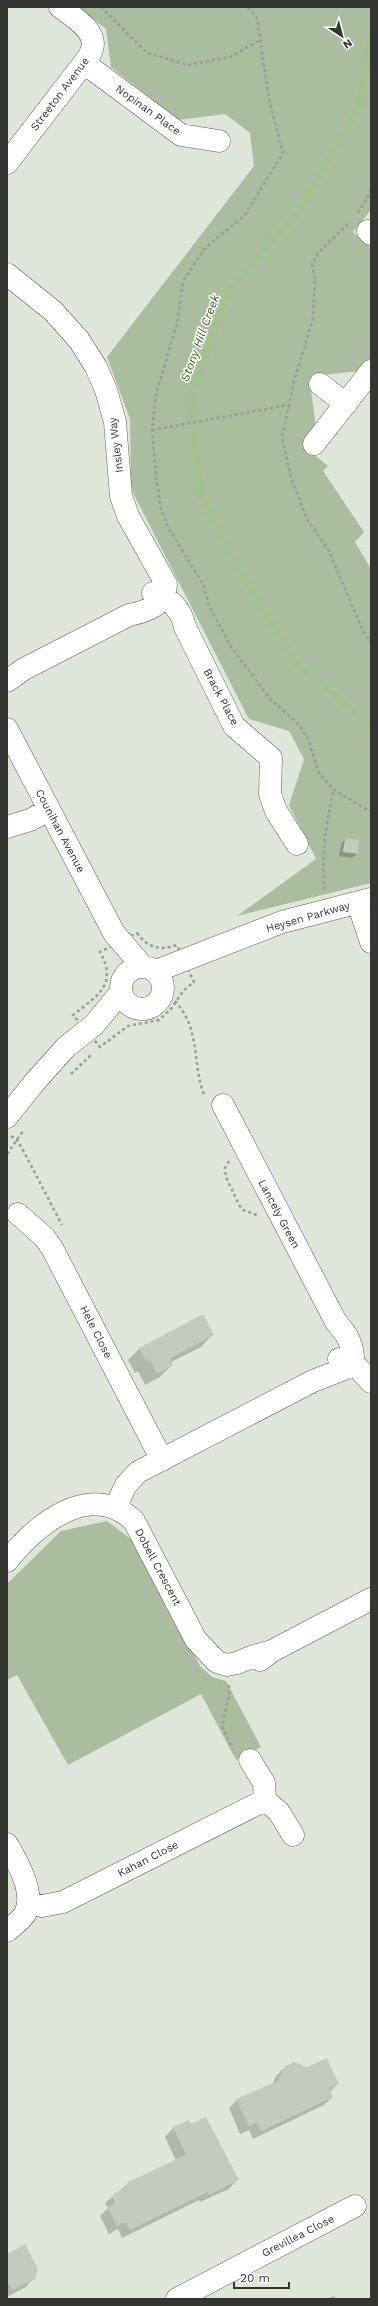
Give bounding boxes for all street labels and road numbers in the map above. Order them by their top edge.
street label: Streeton Avenue [28,55,92,133]
street label: Nopinan Place [113,82,183,138]
street label: Insley Way [106,416,126,474]
street label: Brack Place [201,666,241,728]
street label: Counihan Avenue [32,787,88,875]
street label: Heysen Parkway [265,899,352,935]
street label: Lancely Green [255,1177,303,1251]
street label: Hele Close [77,1303,115,1361]
street label: Dobell Crescent [132,1526,184,1608]
street label: Kahan Close [115,1838,181,1880]
street label: Grevillea Close [260,2212,336,2260]

